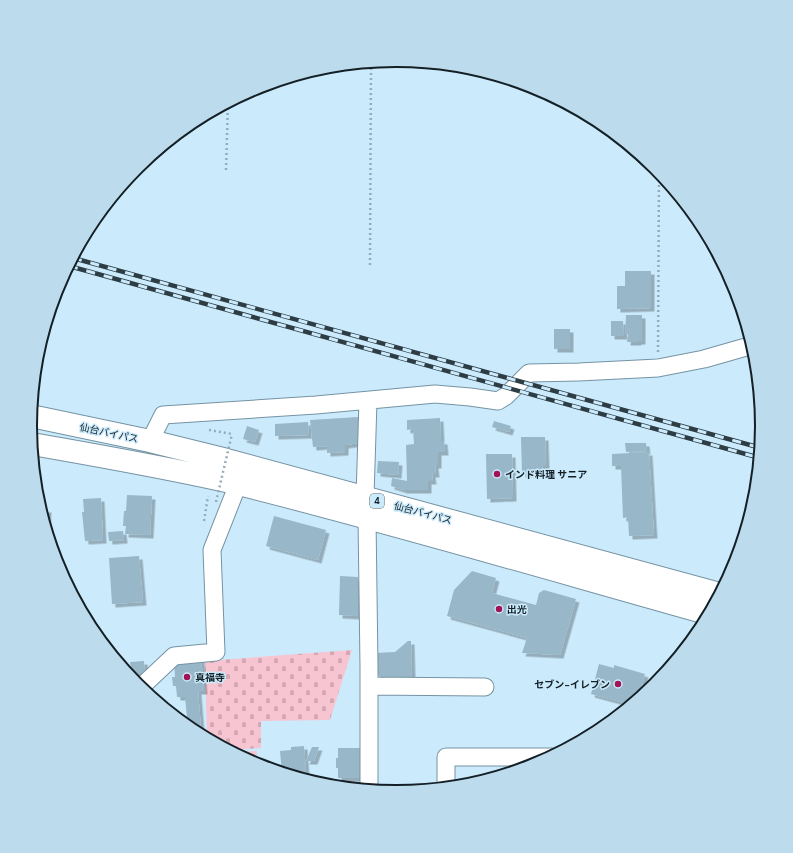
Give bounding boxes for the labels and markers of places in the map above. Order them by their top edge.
place label: インド料理 サニア [505,468,587,481]
marker: インド料理 サニア [492,469,502,479]
place label: 出光 [507,603,527,616]
marker: 出光 [494,604,504,614]
place label: 真福寺 [195,671,225,684]
marker: 真福寺 [182,672,192,682]
place label: セブン-イレブン [534,678,610,691]
marker: セブン-イレブン [613,679,623,689]

